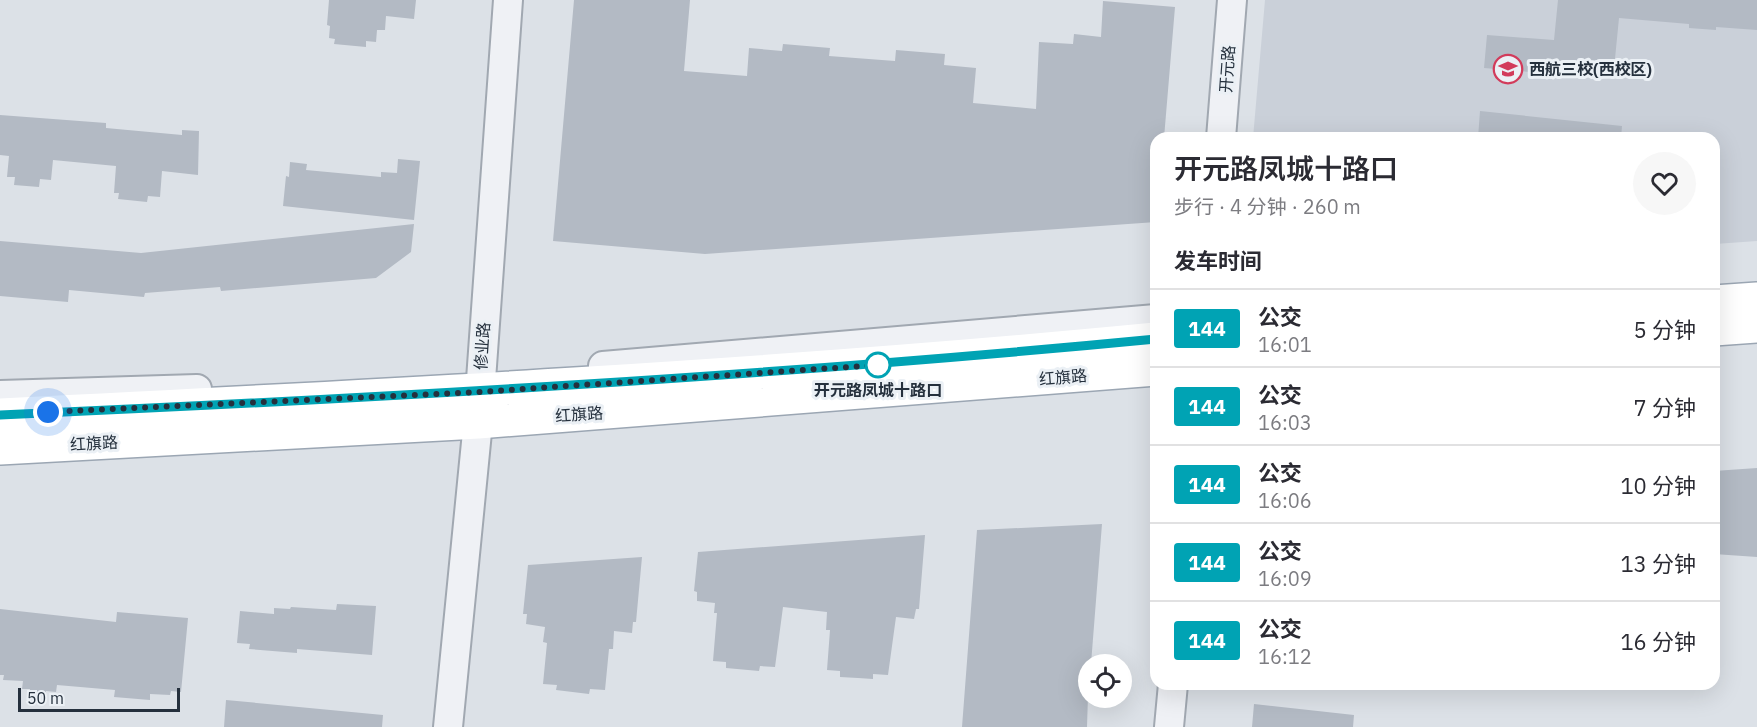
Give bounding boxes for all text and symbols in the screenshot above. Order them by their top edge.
street label: 开元路 [1215,44,1239,94]
school or university icon: 西航三校(西校区) [1492,53,1524,85]
place label: 西航三校(西校区) [1529,59,1652,79]
text: 开元路凤城十路口 [1174,150,1398,187]
button: heart [1633,152,1696,215]
text: 步行 · 4 分钟 · 260 m [1174,193,1361,220]
text: 发车时间 [1174,246,1262,275]
text: 公交 [1258,302,1302,331]
text: 144 [1188,314,1226,342]
text: 5 分钟 [1634,315,1696,344]
street label: 修业路 [470,321,494,371]
text: 16:01 [1258,331,1312,358]
marker: 开元路凤城十路口 [865,352,891,378]
street label: 红旗路 [1038,365,1088,389]
place label: 开元路凤城十路口 [814,380,942,400]
text: 公交 [1258,380,1302,409]
text: 144 [1188,392,1226,420]
text: 7 分钟 [1634,393,1696,422]
your location [33,397,63,427]
street label: 红旗路 [554,402,604,426]
text: 16:03 [1258,409,1312,436]
street label: 红旗路 [70,432,118,454]
text: 公交 [1258,458,1302,487]
text: 144 [1188,470,1226,498]
text: 10 分钟 [1620,471,1696,500]
text: 16:06 [1258,487,1312,514]
text: 公交 [1258,536,1302,565]
text: 144 [1188,548,1226,576]
text: 13 分钟 [1620,549,1696,578]
text: 16:09 [1258,565,1312,592]
text: 公交 [1258,614,1302,643]
text: 144 [1188,626,1226,654]
text: 16 分钟 [1620,627,1696,656]
text: 16:12 [1258,643,1312,670]
map controls [1078,654,1132,708]
button: locate [1078,654,1132,708]
scale bar [18,685,180,712]
text: 50 m [27,688,64,708]

